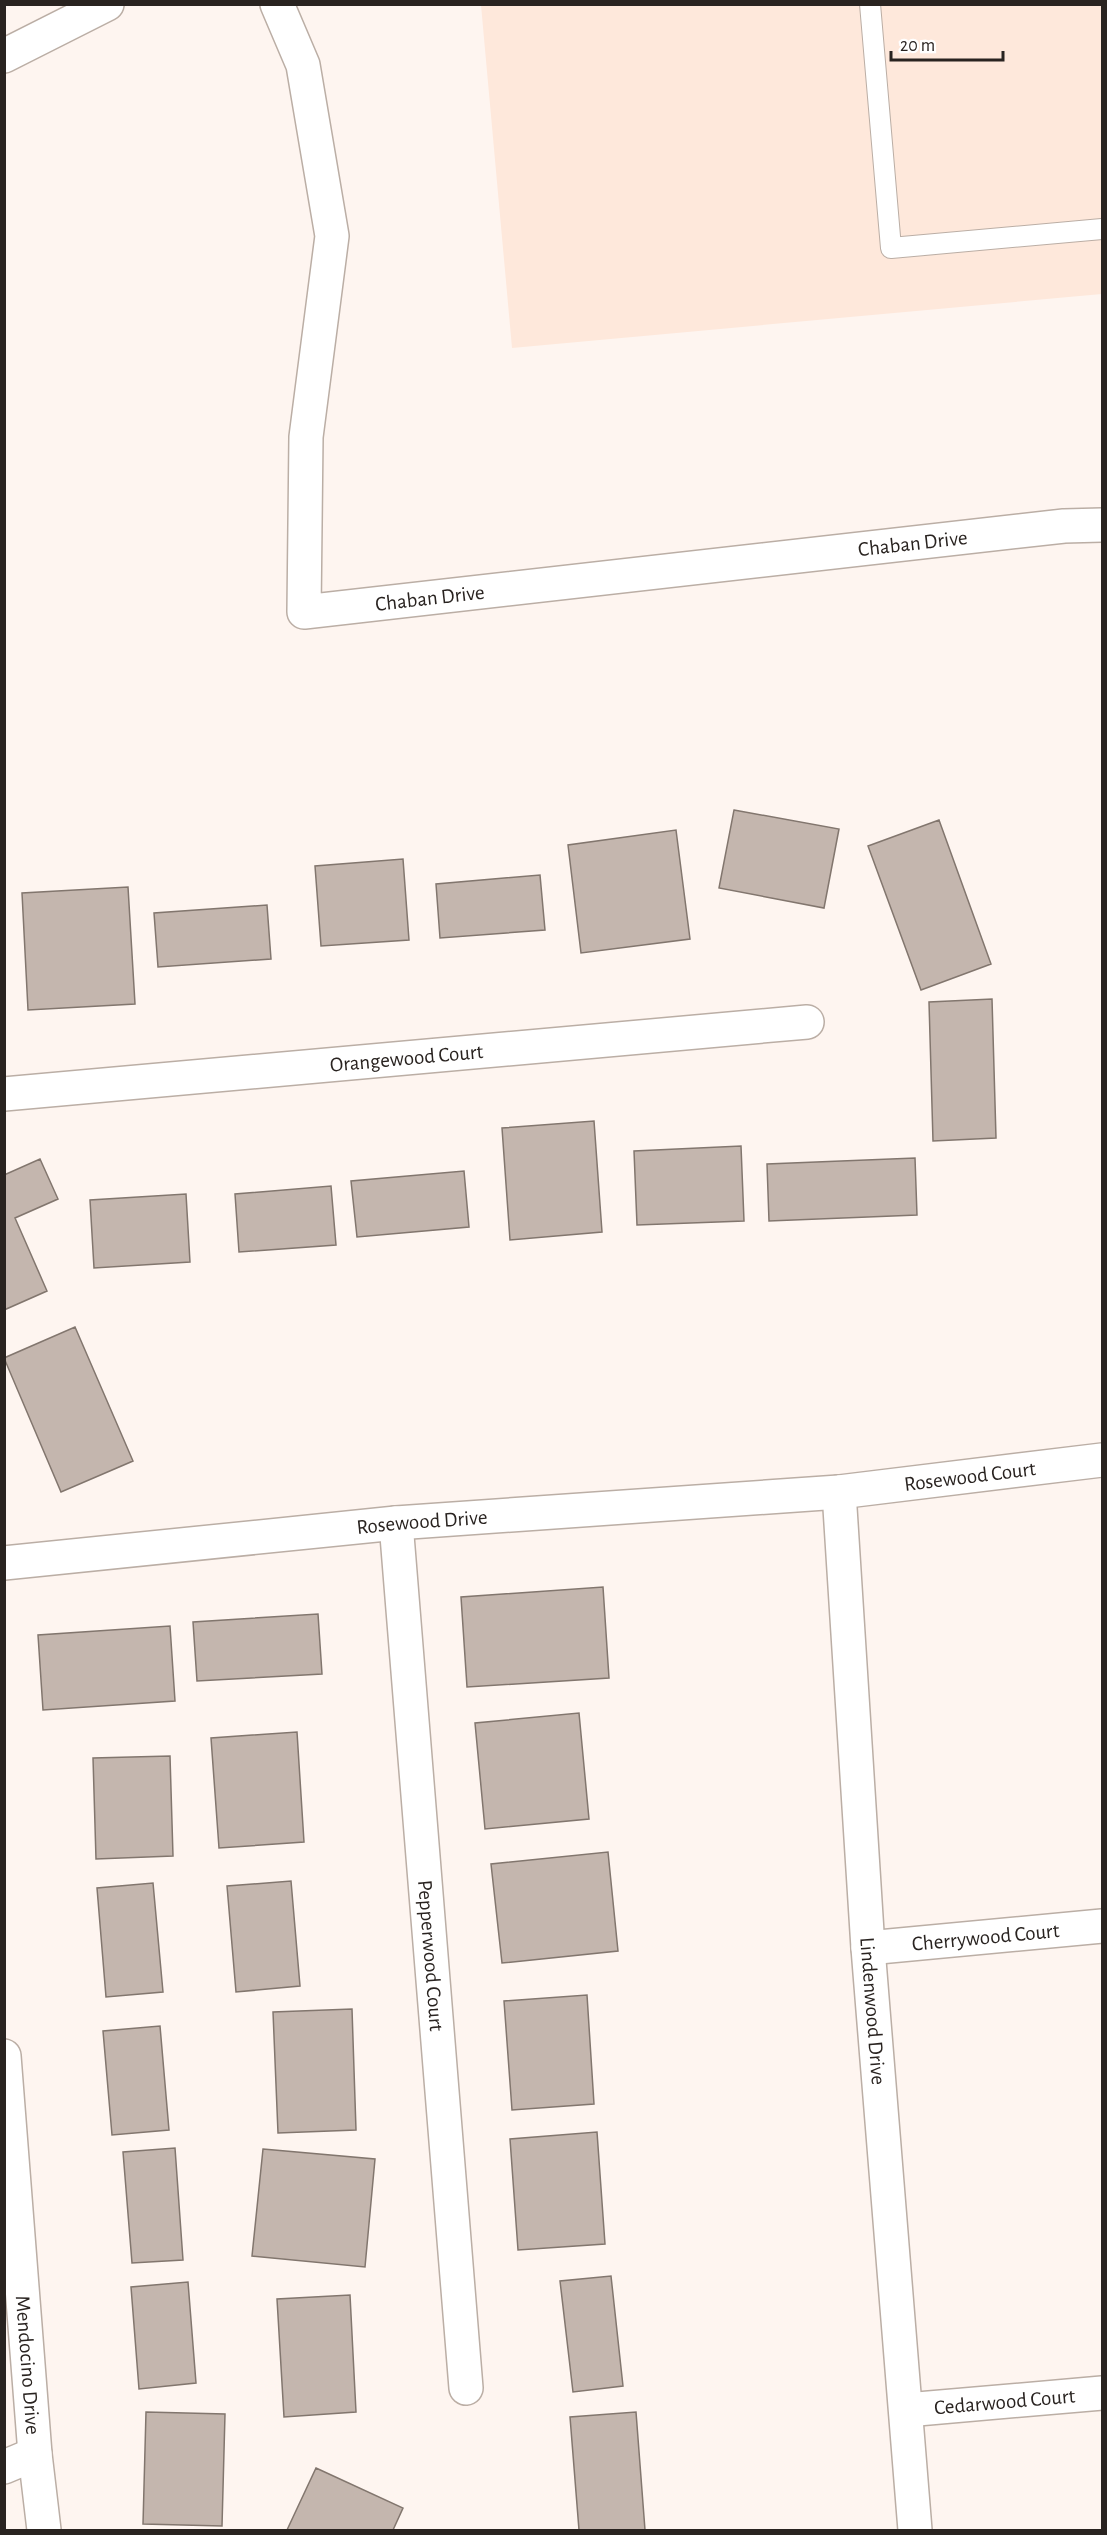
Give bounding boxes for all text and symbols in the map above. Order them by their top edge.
scale bar [891,24,1004,62]
text: 20 m [900,37,935,55]
street label: Chaban Drive [857,527,969,560]
street label: Chaban Drive [374,582,486,615]
street label: Orangewood Court [329,1041,484,1076]
street label: Rosewood Court [903,1458,1037,1495]
street label: Rosewood Drive [356,1507,488,1538]
street label: Pepperwood Court [414,1879,447,2032]
street label: Cherrywood Court [911,1920,1060,1955]
street label: Lindenwood Drive [856,1936,889,2086]
street label: Mendocino Drive [12,2295,43,2435]
street label: Cedarwood Court [933,2385,1076,2419]

